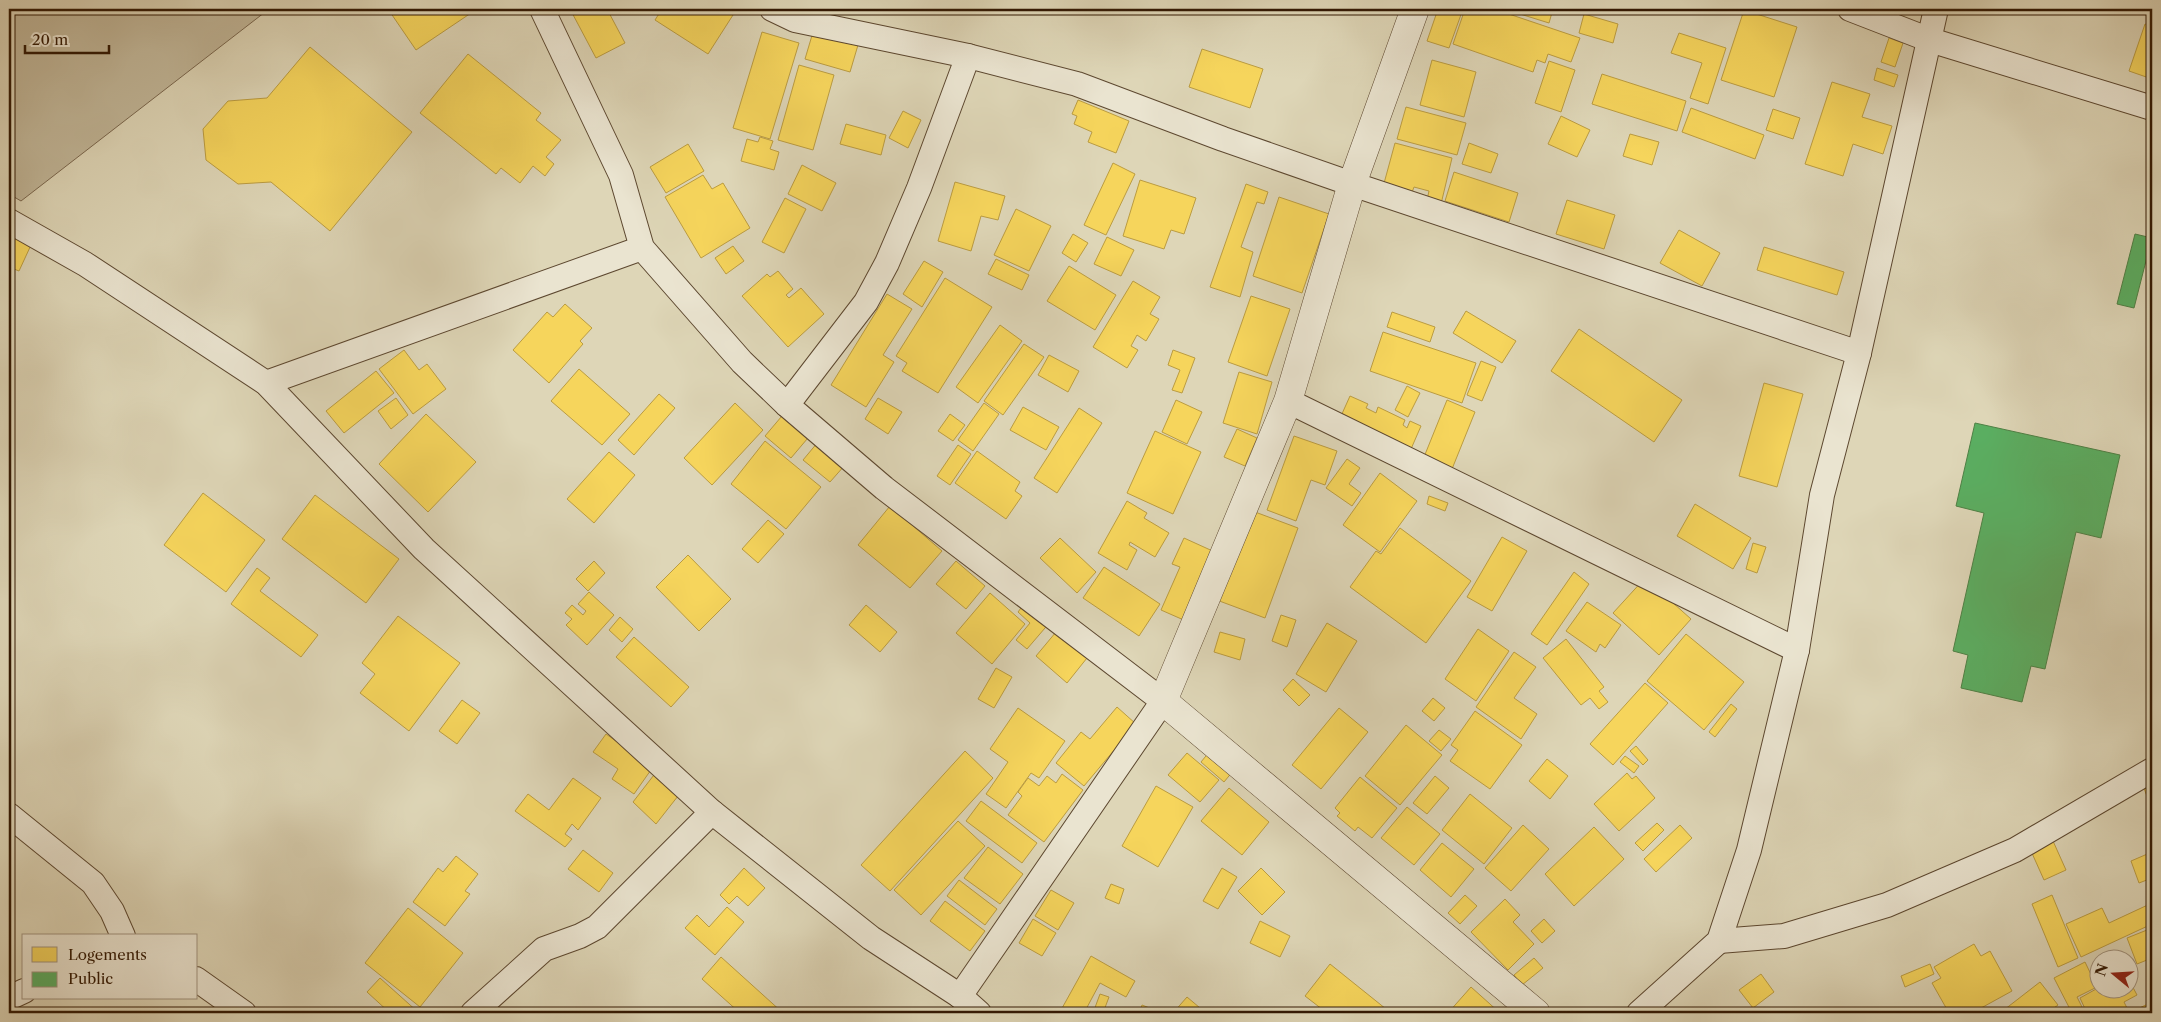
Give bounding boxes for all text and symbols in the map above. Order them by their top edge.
scale bar [25,22,109,54]
text: 20 m [32,30,68,49]
legend [22,934,198,1000]
text: Logements [68,945,147,964]
north arrow [2088,950,2138,1000]
text: N [2091,961,2112,979]
text: Public [68,969,113,988]

